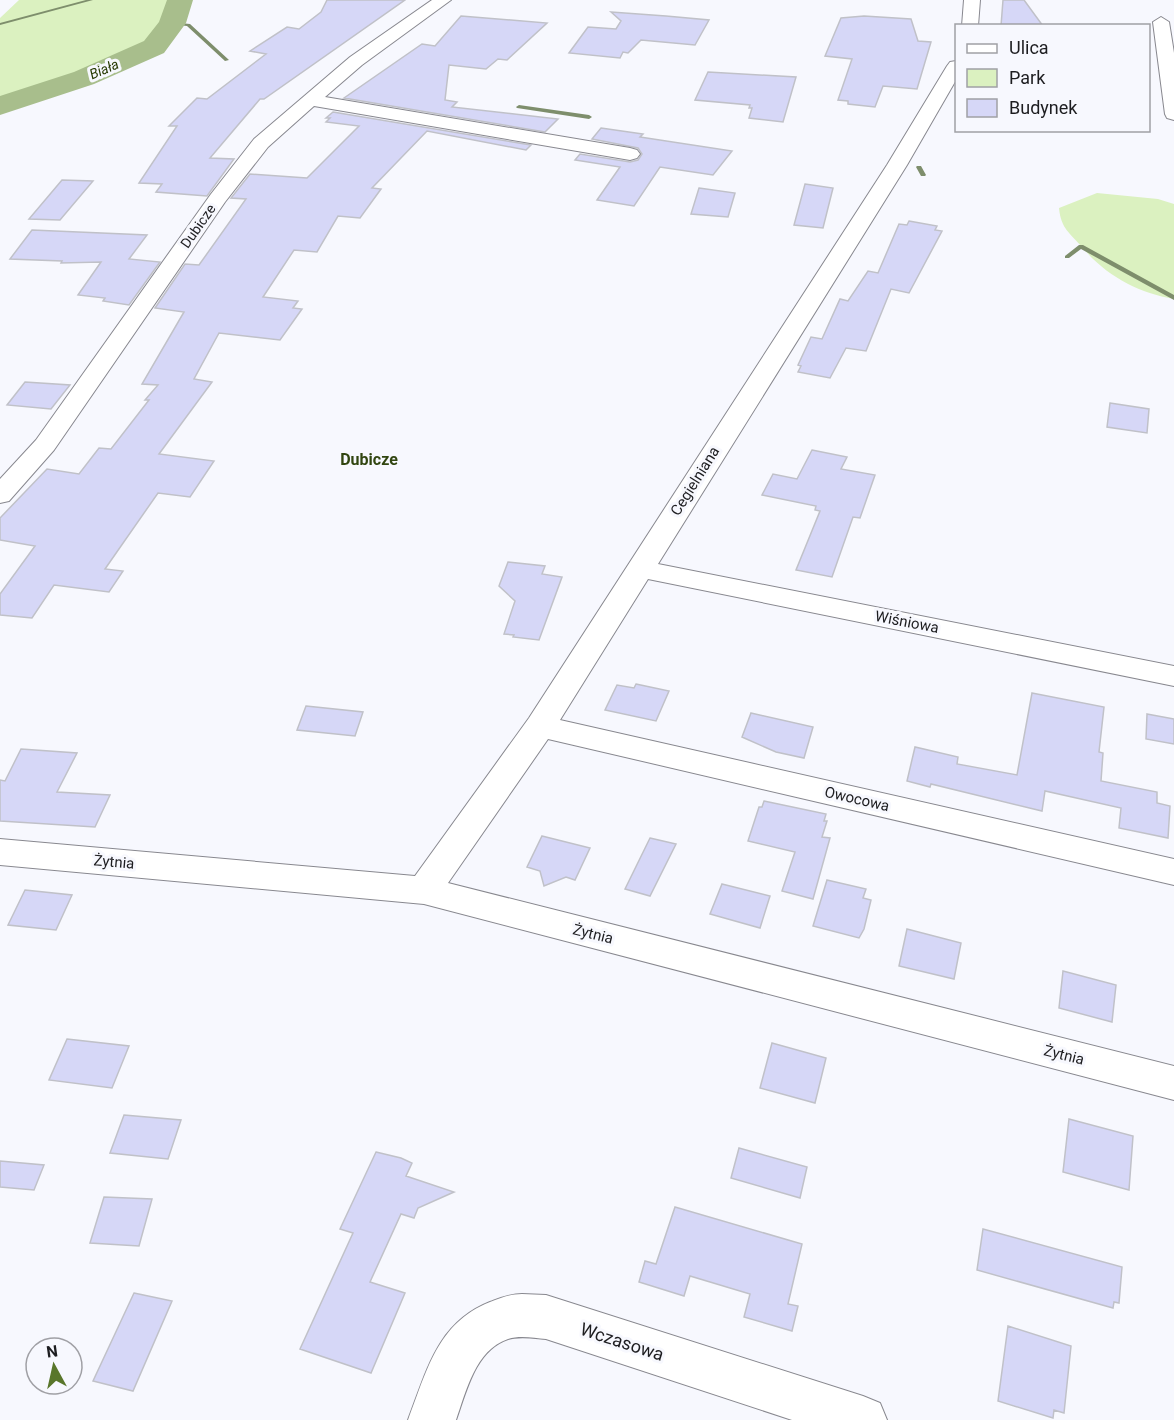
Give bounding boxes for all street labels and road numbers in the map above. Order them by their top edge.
street label: Dubicze [177,201,219,251]
street label: Cegielniana [667,443,723,519]
street label: Wiśniowa [874,607,940,637]
street label: Owocowa [823,783,891,815]
street label: Żytnia [93,851,135,873]
street label: Żytnia [571,920,615,948]
street label: Żytnia [1042,1041,1086,1069]
street label: Wczasowa [578,1318,667,1365]

